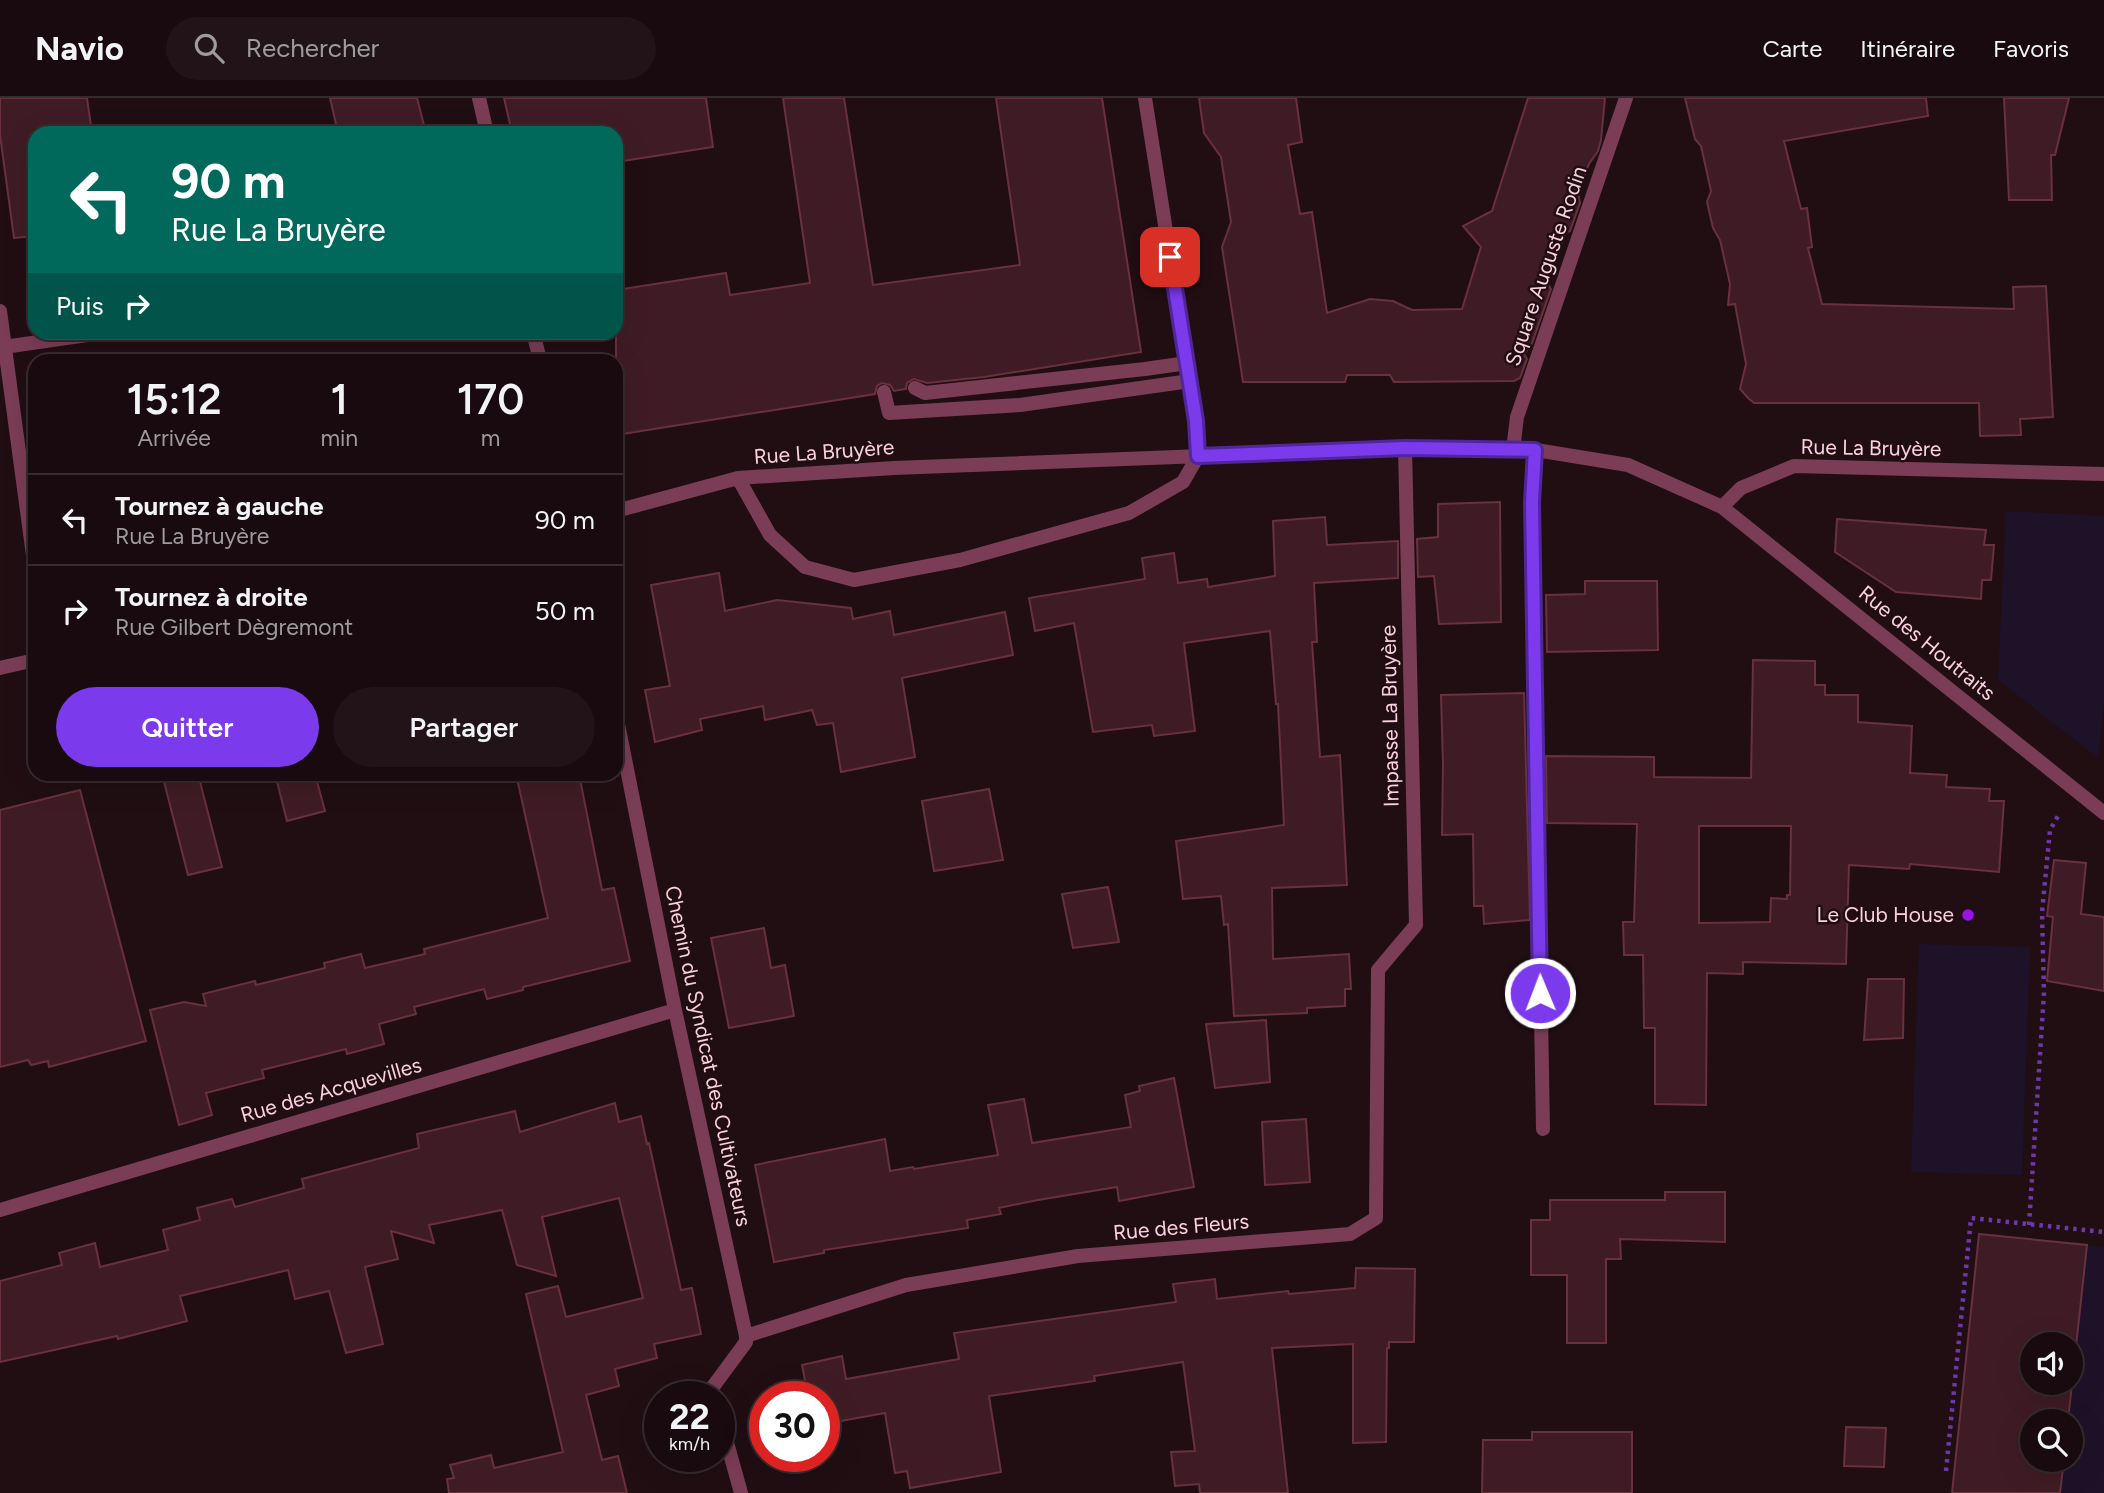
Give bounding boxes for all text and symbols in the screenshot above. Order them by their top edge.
search box [166,17,656,80]
text: Navio [35,29,124,68]
icon: search [190,29,228,67]
text: Rechercher [246,32,379,64]
text: Carte [1762,34,1822,63]
text: Itinéraire [1860,34,1955,63]
text: Favoris [1993,34,2069,63]
text: 90 m [171,151,286,210]
icon: left [56,154,147,245]
street label: Square Auguste Rodin [1500,163,1591,369]
text: Rue La Bruyère [171,211,386,249]
pin [1140,227,1200,287]
icon: arrive [1151,238,1189,276]
icon: right [118,287,156,325]
text: Puis [56,290,104,322]
text: 15:12 [127,374,222,425]
text: 1 [330,374,348,425]
text: 170 [457,374,524,425]
text: Arrivée [138,424,211,452]
text: min [320,424,358,452]
text: m [481,424,500,452]
street label: Rue La Bruyère [753,434,895,469]
street label: Rue La Bruyère [1800,434,1942,461]
text: Tournez à gauche [115,490,324,522]
icon: left [56,501,94,539]
text: 90 m [535,504,595,536]
text: Rue La Bruyère [115,522,269,550]
street label: Rue des Houtraits [1854,580,2001,705]
text: Tournez à droite [115,581,308,613]
icon: right [56,592,94,630]
text: 50 m [535,595,595,627]
text: Rue Gilbert Dègremont [115,613,353,641]
street label: Impasse La Bruyère [1375,625,1404,807]
button: Quitter [56,687,319,767]
button: Partager [333,687,595,767]
street label: Chemin du Syndicat des Cultivateurs [660,883,757,1228]
place label: Le Club House [1817,902,1954,927]
marker: Le Club House [1960,907,1976,923]
position arrow [1503,956,1577,1030]
street label: Rue des Acquevilles [238,1052,424,1127]
street label: Rue des Fleurs [1112,1208,1250,1245]
map controls [2020,1332,2083,1472]
button: sound [2020,1332,2083,1395]
speed limit sign: 30 [749,1381,840,1472]
text: 22 [669,1396,710,1438]
button: search [2020,1409,2083,1472]
text: km/h [669,1433,710,1455]

